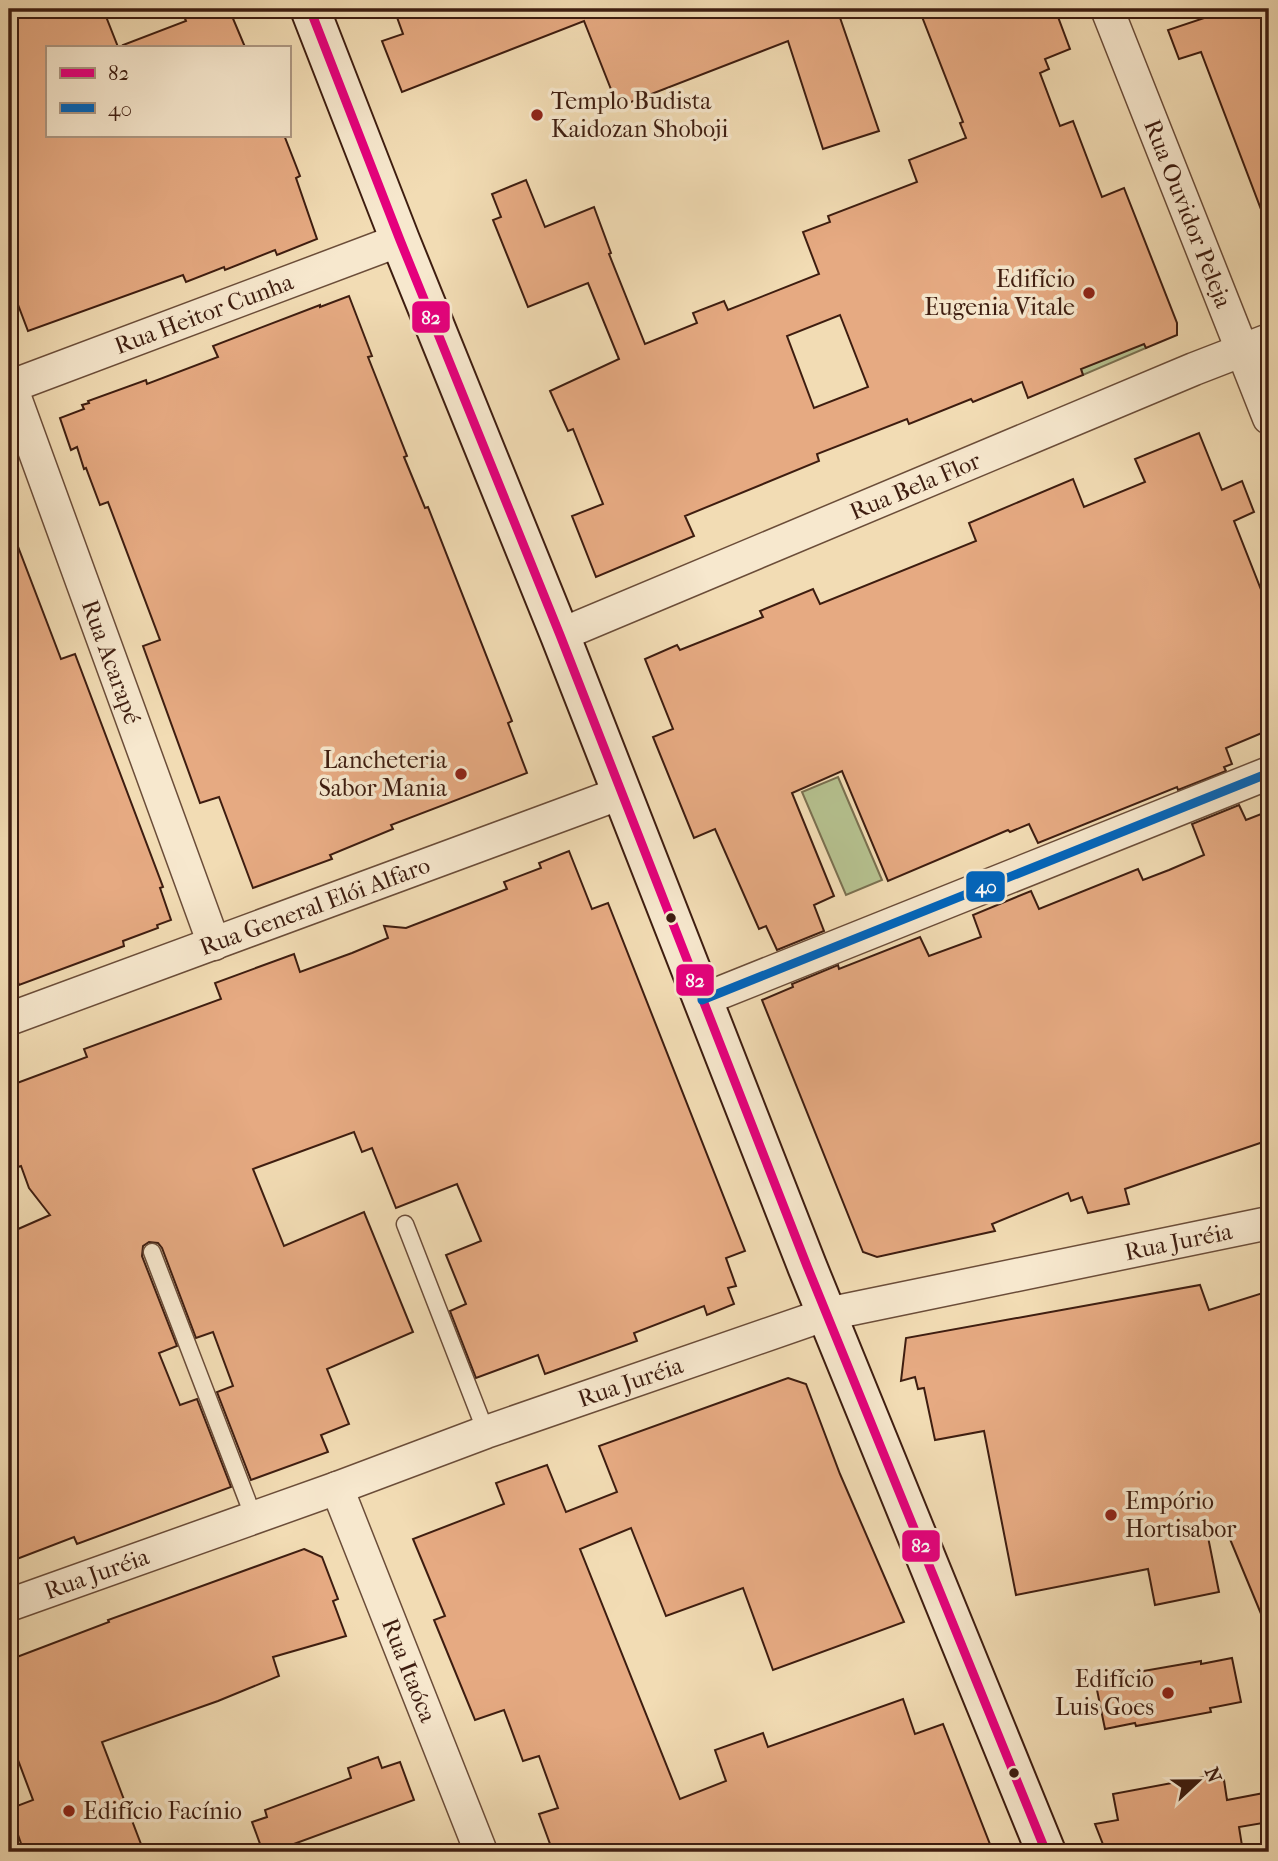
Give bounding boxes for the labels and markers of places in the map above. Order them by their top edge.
place label: Templo Budista Kaidozan Shoboji [551,87,728,143]
marker: Templo Budista Kaidozan Shoboji [529,107,545,123]
place label: Edifício Eugenia Vitale [924,265,1075,321]
marker: Edifício Eugenia Vitale [1081,285,1097,301]
place label: Lancheteria Sabor Mania [318,746,448,802]
marker: Lancheteria Sabor Mania [453,766,469,782]
unlabelled marker [664,911,678,925]
place label: Empório Hortisabor [1125,1487,1237,1543]
marker: Empório Hortisabor [1103,1507,1119,1523]
place label: Edifício Luis Goes [1055,1665,1154,1721]
marker: Edifício Luis Goes [1160,1685,1176,1701]
unlabelled marker [1007,1766,1021,1780]
place label: Edifício Facínio [83,1797,242,1825]
marker: Edifício Facínio [61,1803,77,1819]

